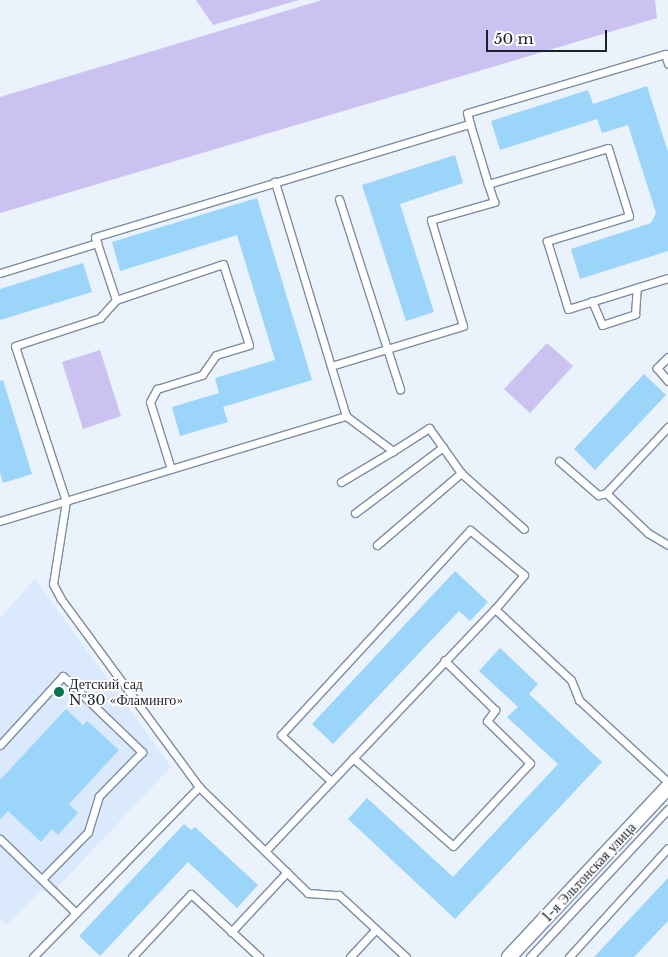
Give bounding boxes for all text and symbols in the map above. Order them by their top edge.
scale bar [488,20,609,52]
text: 50 m [494,29,534,48]
place label: Детский сад №30 «Фламинго» [69,676,183,709]
marker: Детский сад №30 «Фламинго» [53,686,65,698]
street label: 1-я Эльтонская улица [539,819,639,925]

